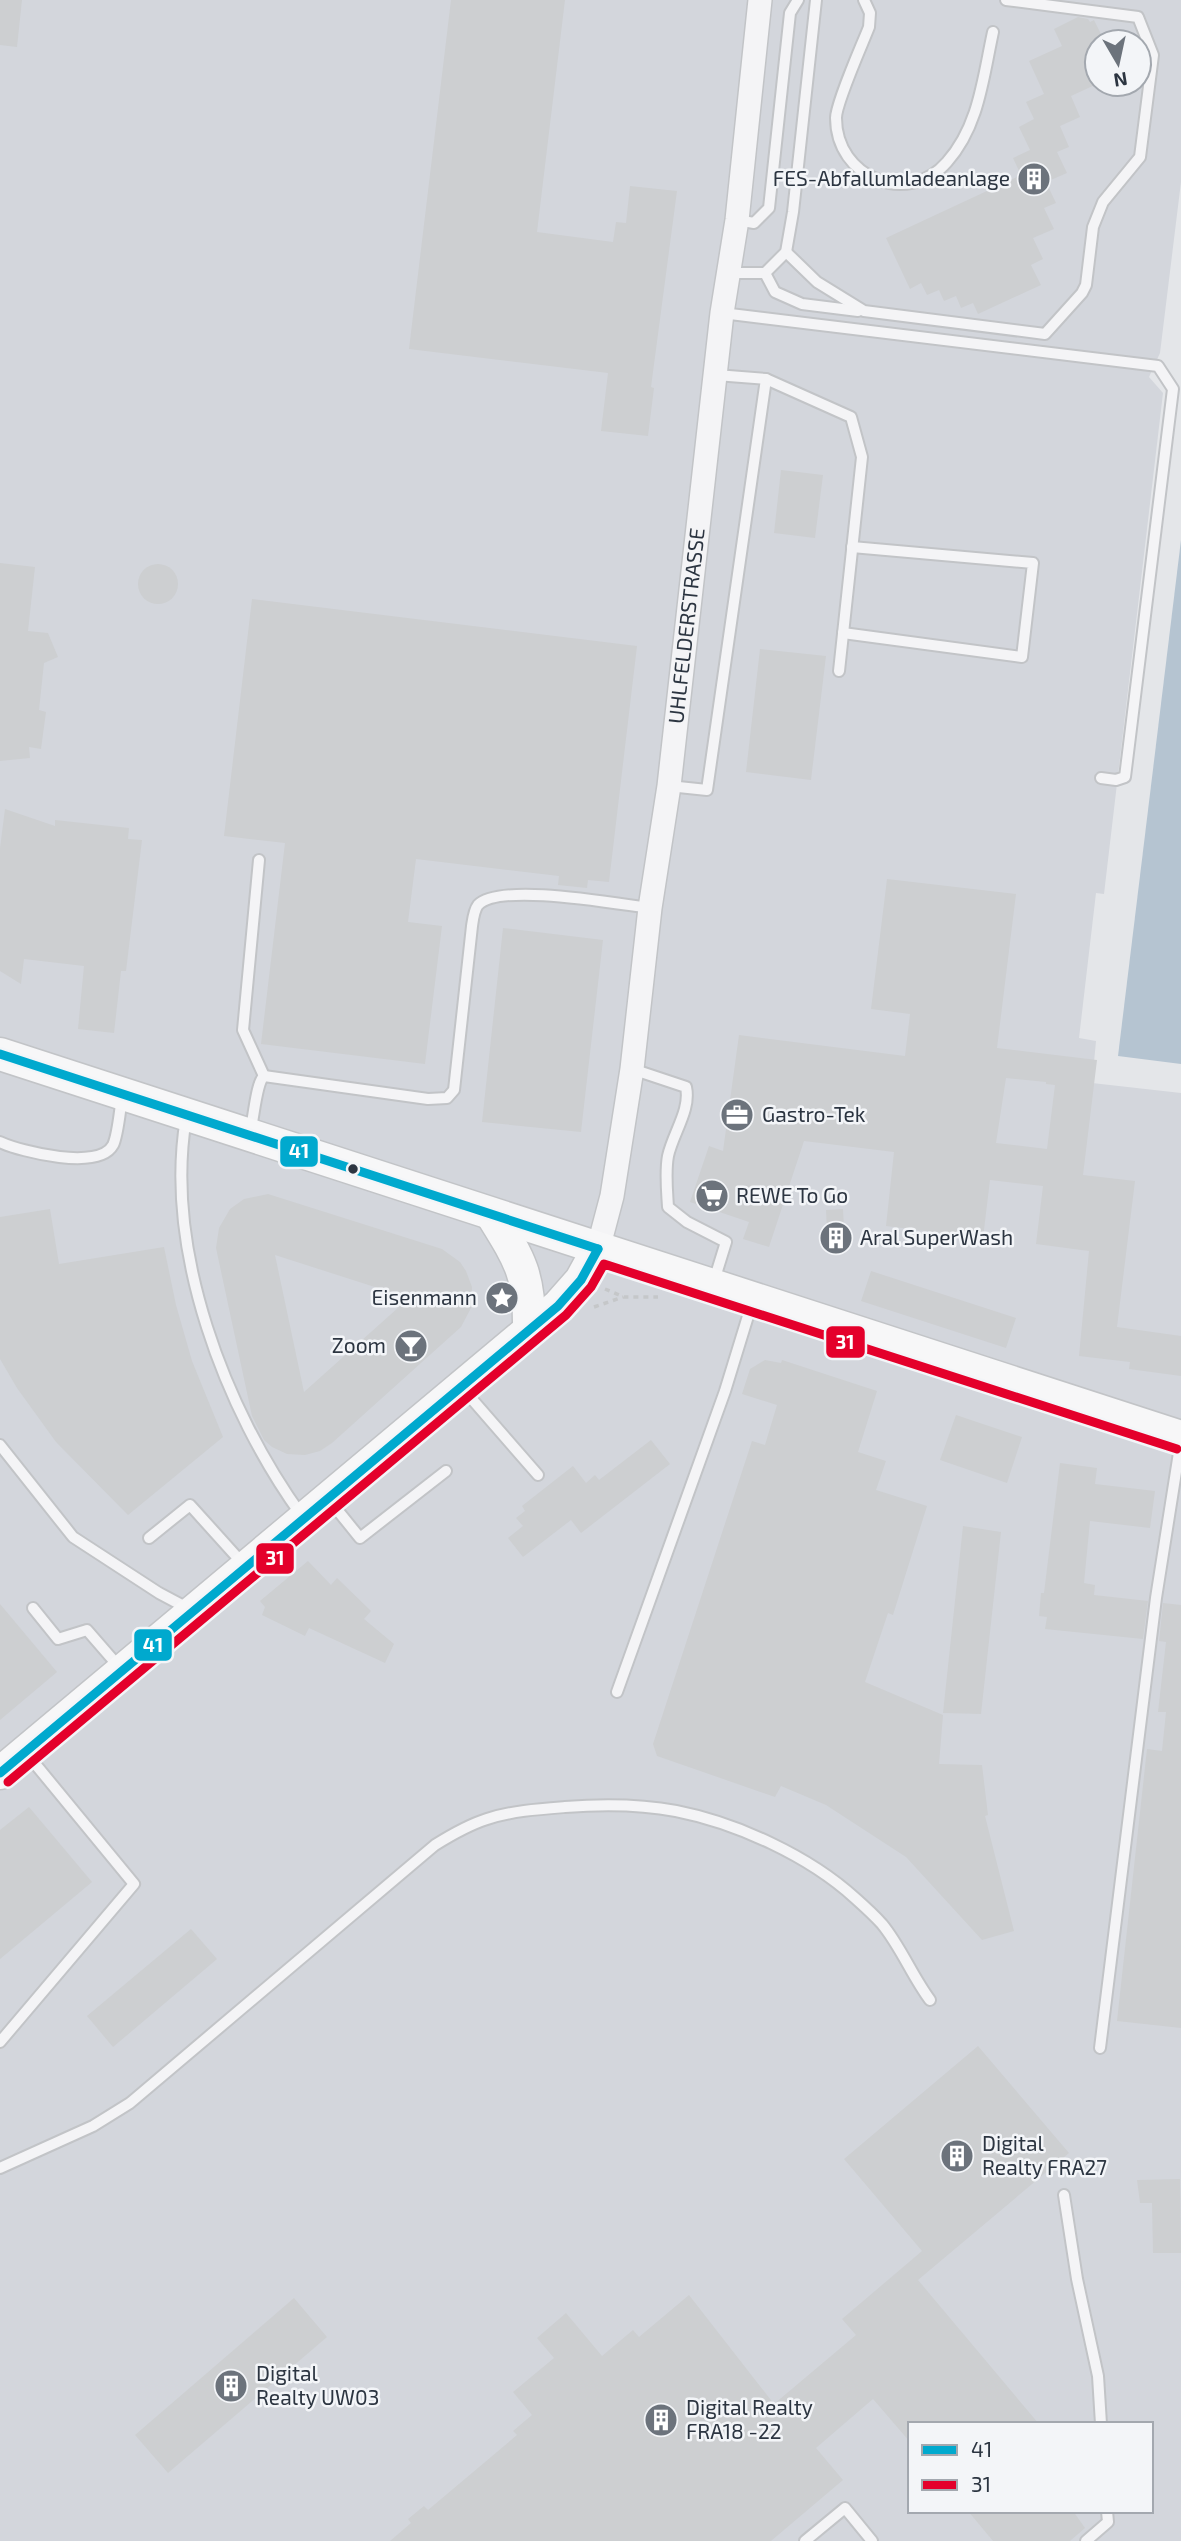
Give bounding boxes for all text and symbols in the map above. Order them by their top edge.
north arrow [1083,28,1153,98]
text: N [1112,68,1129,93]
building icon: FES-Abfallumladeanlage [1015,160,1053,198]
place label: FES-Abfallumladeanlage [773,165,1010,190]
street label: UHLFELDERSTRASSE [662,527,709,725]
office icon: Gastro-Tek [718,1096,756,1134]
place label: Gastro-Tek [762,1101,866,1126]
line badge: 41 [279,1135,319,1168]
text: 41 [289,1139,309,1162]
unlabelled marker [346,1162,360,1176]
supermarket icon: REWE To Go [693,1177,731,1215]
place label: REWE To Go [736,1182,848,1207]
building icon: Aral SuperWash [817,1219,855,1257]
place label: Aral SuperWash [860,1224,1013,1249]
place icon: Eisenmann [483,1279,521,1317]
place label: Eisenmann [372,1284,477,1309]
line badge: 31 [825,1325,866,1359]
bar icon: Zoom [392,1327,430,1365]
text: 31 [836,1330,854,1353]
place label: Zoom [332,1332,386,1357]
line badge: 31 [255,1542,295,1575]
text: 31 [266,1546,284,1569]
line badge: 41 [133,1628,173,1662]
text: 41 [143,1633,163,1656]
place label: Digital Realty FRA27 [982,2130,1107,2179]
building icon: Digital Realty FRA27 [938,2137,976,2175]
place label: Digital Realty UW03 [256,2360,379,2409]
building icon: Digital Realty UW03 [212,2367,250,2405]
place label: Digital Realty FRA18 -22 [686,2394,813,2443]
building icon: Digital Realty FRA18 -22 [642,2401,680,2439]
legend [908,2422,1153,2513]
text: 41 [971,2436,992,2461]
text: 31 [971,2471,991,2496]

